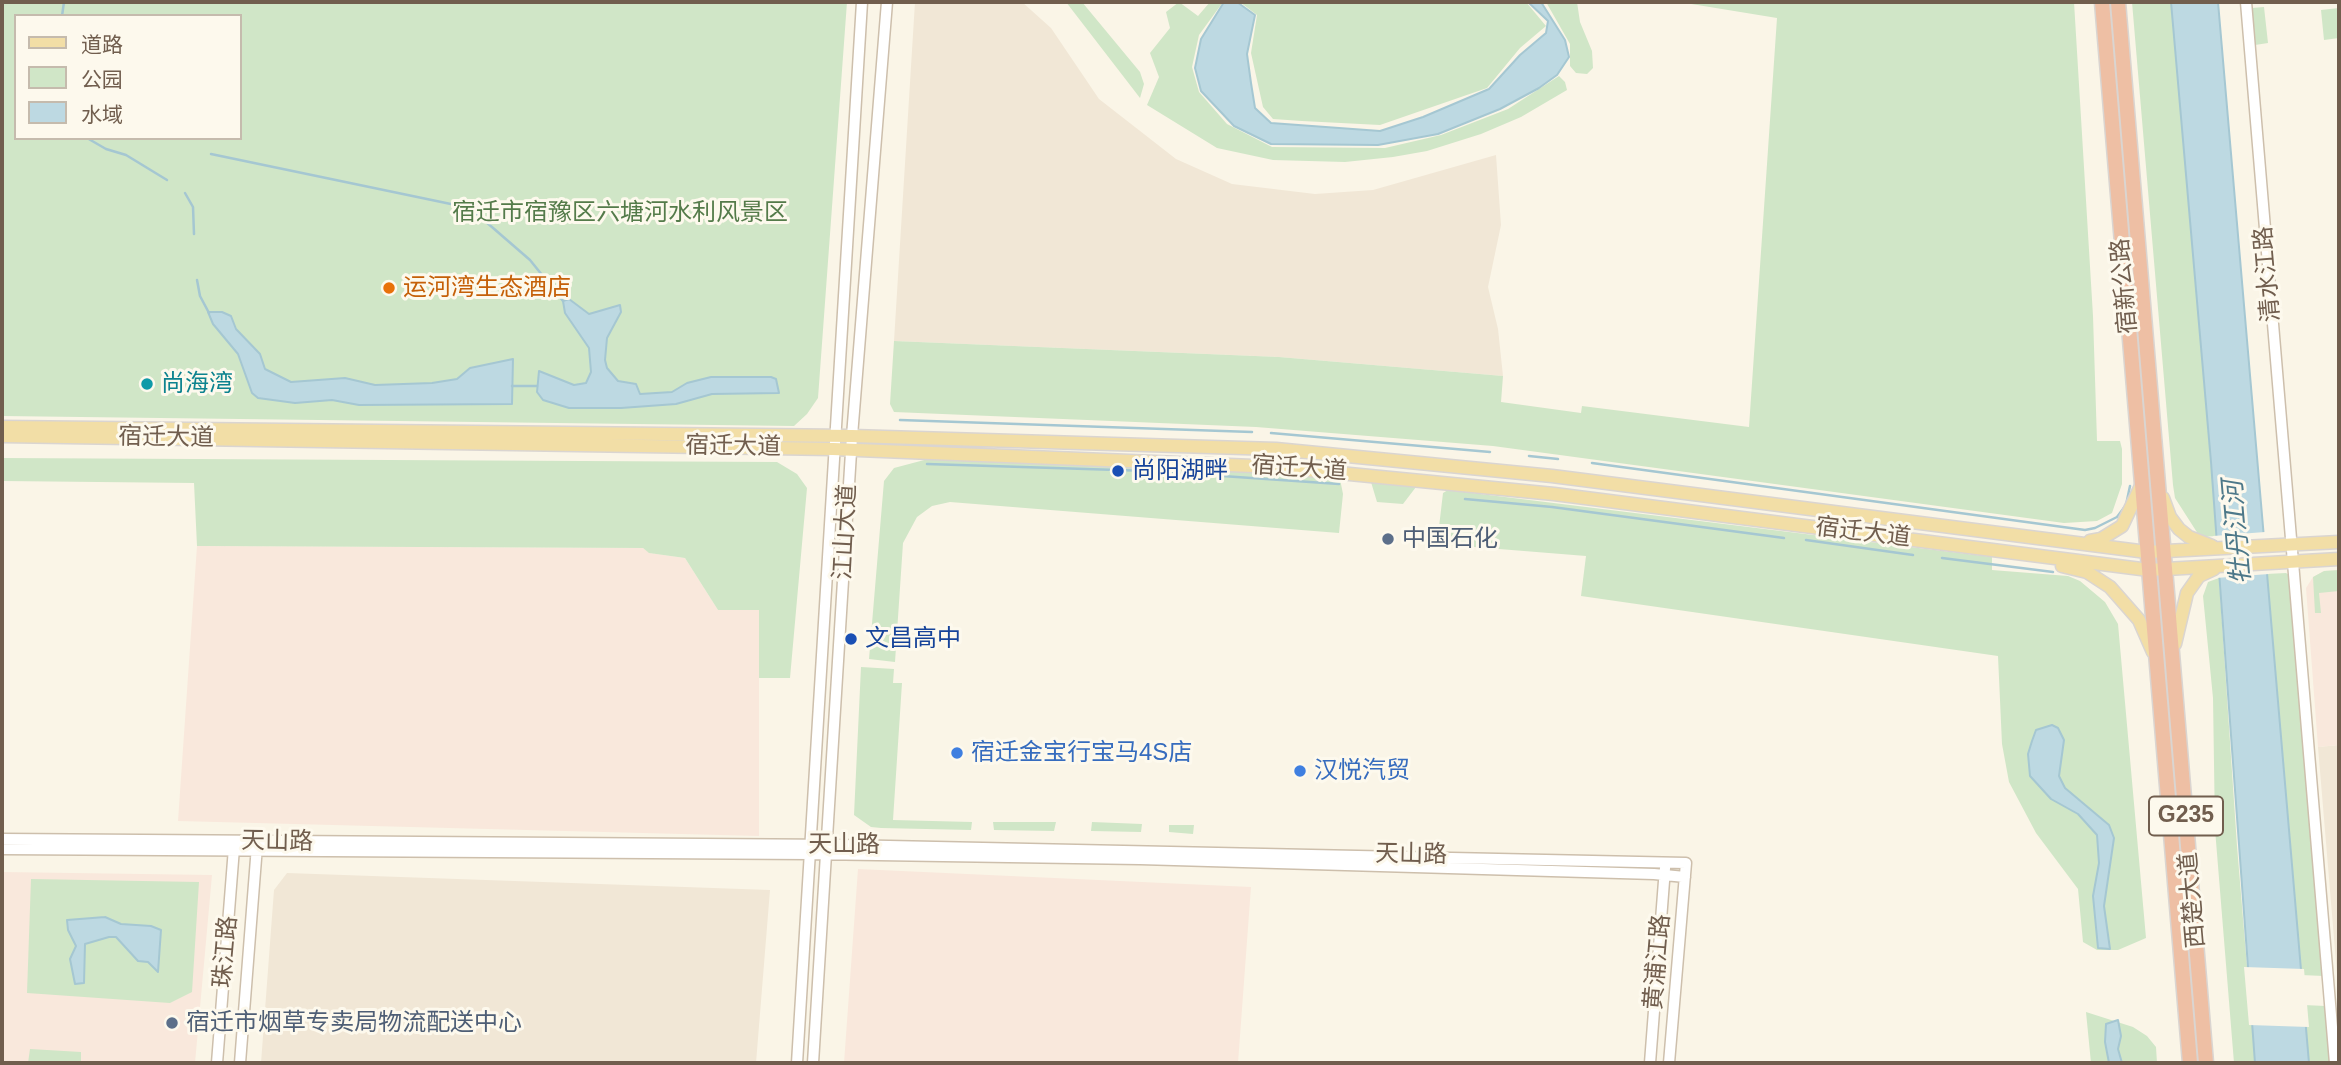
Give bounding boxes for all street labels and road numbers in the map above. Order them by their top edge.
street label: 清水江路 [2249,225,2287,323]
street label: 宿新公路 [2106,237,2144,335]
street label: 宿迁大道 [118,423,214,453]
street label: 宿迁大道 [685,432,781,462]
street label: 宿迁大道 [1250,451,1348,487]
street label: 江山大道 [829,483,863,581]
street label: 宿迁大道 [1814,513,1912,553]
road number: G235 [2149,796,2223,836]
street label: 天山路 [241,827,313,857]
street label: 天山路 [808,831,880,859]
street label: 天山路 [1375,840,1447,870]
street label: 西楚大道 [2174,851,2212,949]
street label: 黄浦江路 [1639,913,1677,1011]
street label: 珠江路 [209,915,243,989]

